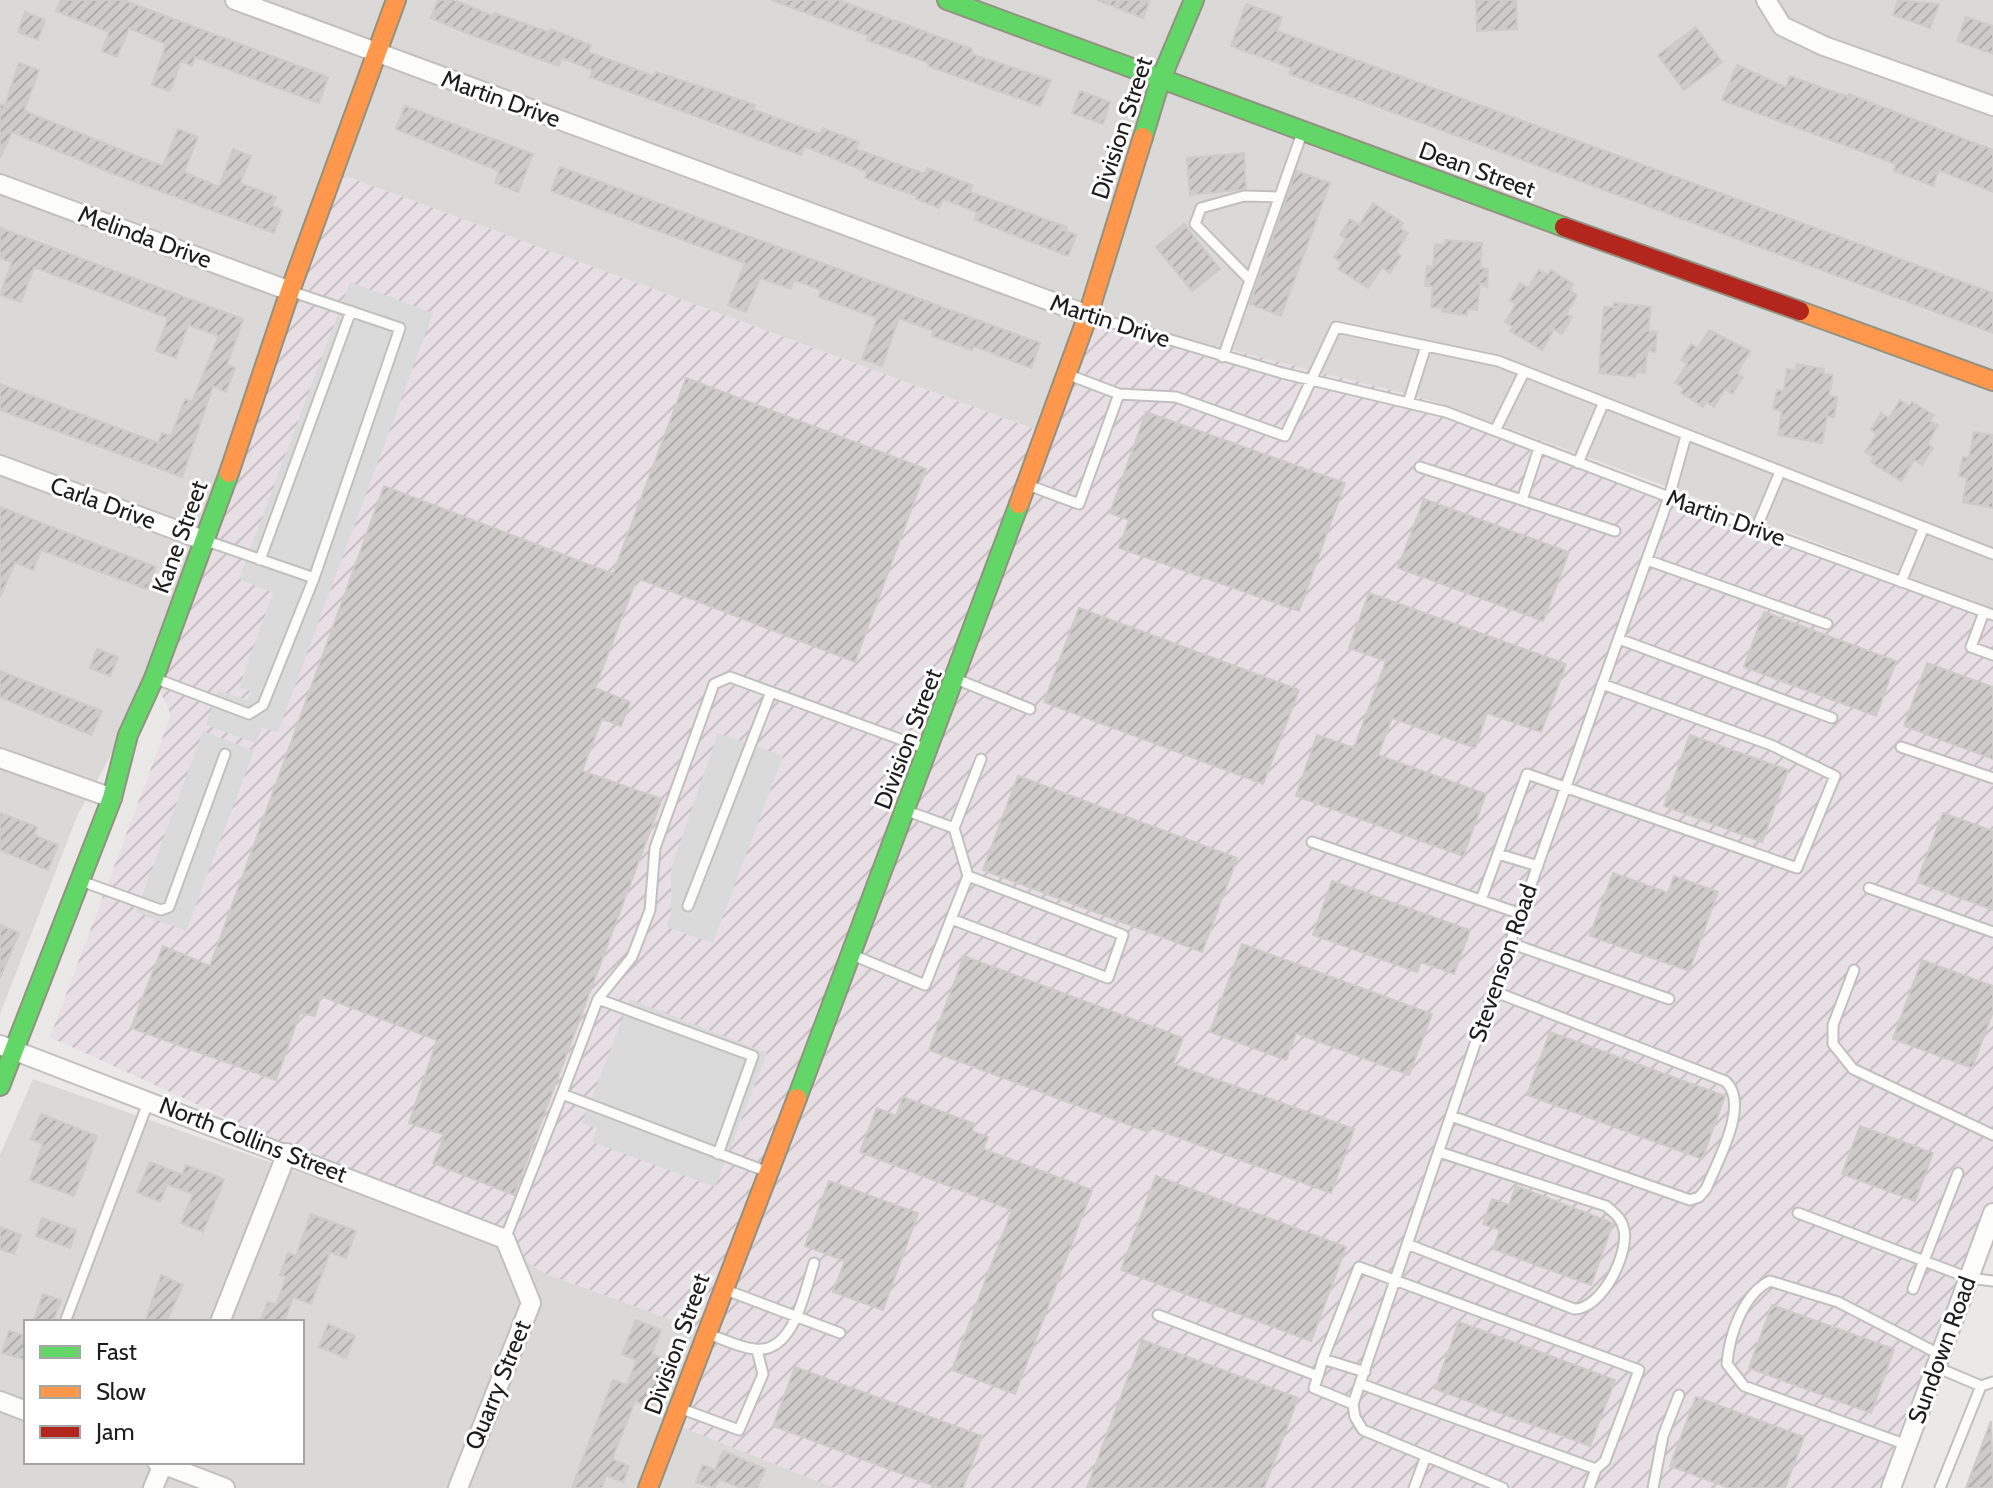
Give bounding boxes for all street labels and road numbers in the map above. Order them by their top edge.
street label: Division Street [1085,53,1158,203]
street label: Martin Drive [438,64,565,133]
street label: Dean Street [1415,135,1539,204]
street label: Melinda Drive [75,199,216,274]
street label: Martin Drive [1047,288,1174,354]
street label: Carla Drive [46,470,160,535]
street label: Kane Street [146,476,213,597]
street label: Martin Drive [1663,483,1790,552]
street label: Division Street [867,665,948,813]
street label: Stevenson Road [1462,880,1543,1046]
street label: North Collins Street [155,1090,351,1189]
street label: Division Street [638,1269,715,1418]
street label: Sundown Road [1901,1272,1982,1427]
street label: Quarry Street [458,1316,537,1454]

